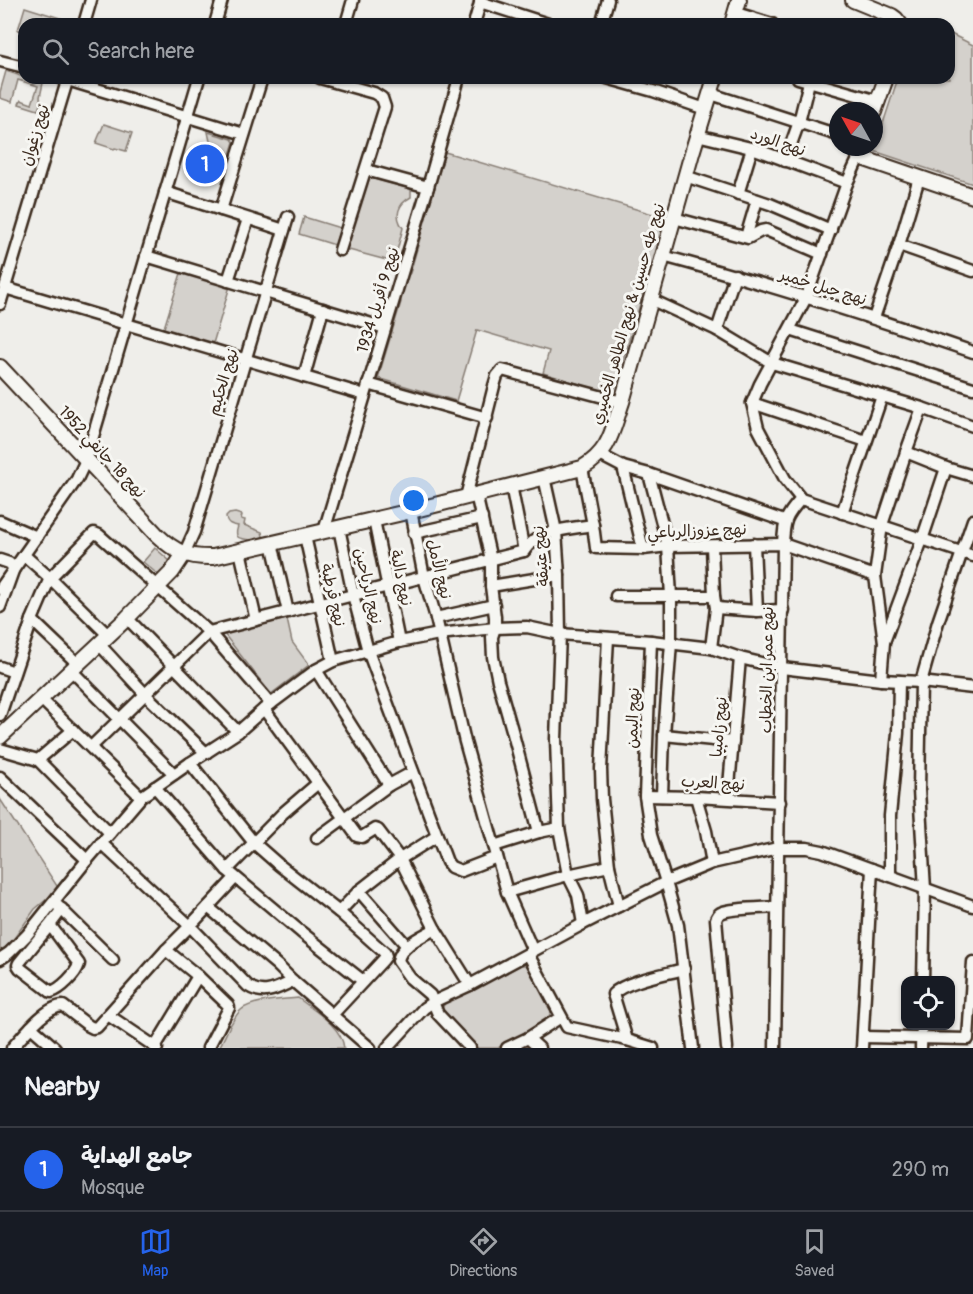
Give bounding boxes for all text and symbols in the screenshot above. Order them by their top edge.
search box [18,18,955,84]
icon: search [39,35,72,68]
text: Search here [87,37,194,65]
street label: نهج زغوان [16,102,54,168]
north arrow [829,102,883,156]
street label: نهج الورد [748,123,808,161]
pin: 1 [186,142,224,186]
street label: نهج طه حسين & نهج الطاهر الخميري [587,201,670,427]
street label: نهج 9 أفريل 1934 [352,245,404,355]
street label: نهج جبل خمير [775,264,869,310]
street label: نهج الحكيم [203,346,245,418]
street label: نهج 18 جانفي 1952 [51,402,150,505]
your location [399,486,428,515]
street label: نهج عزوزالرباعي [647,519,747,547]
street label: نهج عتيقة [528,525,554,587]
street label: نهج الأمل [422,537,457,601]
street label: نهج الرياحين [350,546,386,626]
street label: نهج دالية [385,548,417,608]
street label: نهج قرطبة [316,562,350,628]
street label: نهج عمر ابن الخطاب [756,606,778,734]
street label: نهج اليمن [622,687,644,749]
street label: نهج زامبيا [706,696,732,758]
street label: نهج العرب [680,771,746,795]
map controls [901,976,955,1030]
button: locate [901,976,955,1030]
text: Nearby [24,1071,100,1103]
text: جامع الهداية [81,1142,192,1170]
text: 1 [40,1157,47,1182]
text: 290 m [892,1157,949,1182]
text: Mosque [81,1175,144,1200]
tab: Map [139,1225,172,1281]
tab: Directions [449,1225,517,1281]
tab: Saved [795,1225,834,1281]

